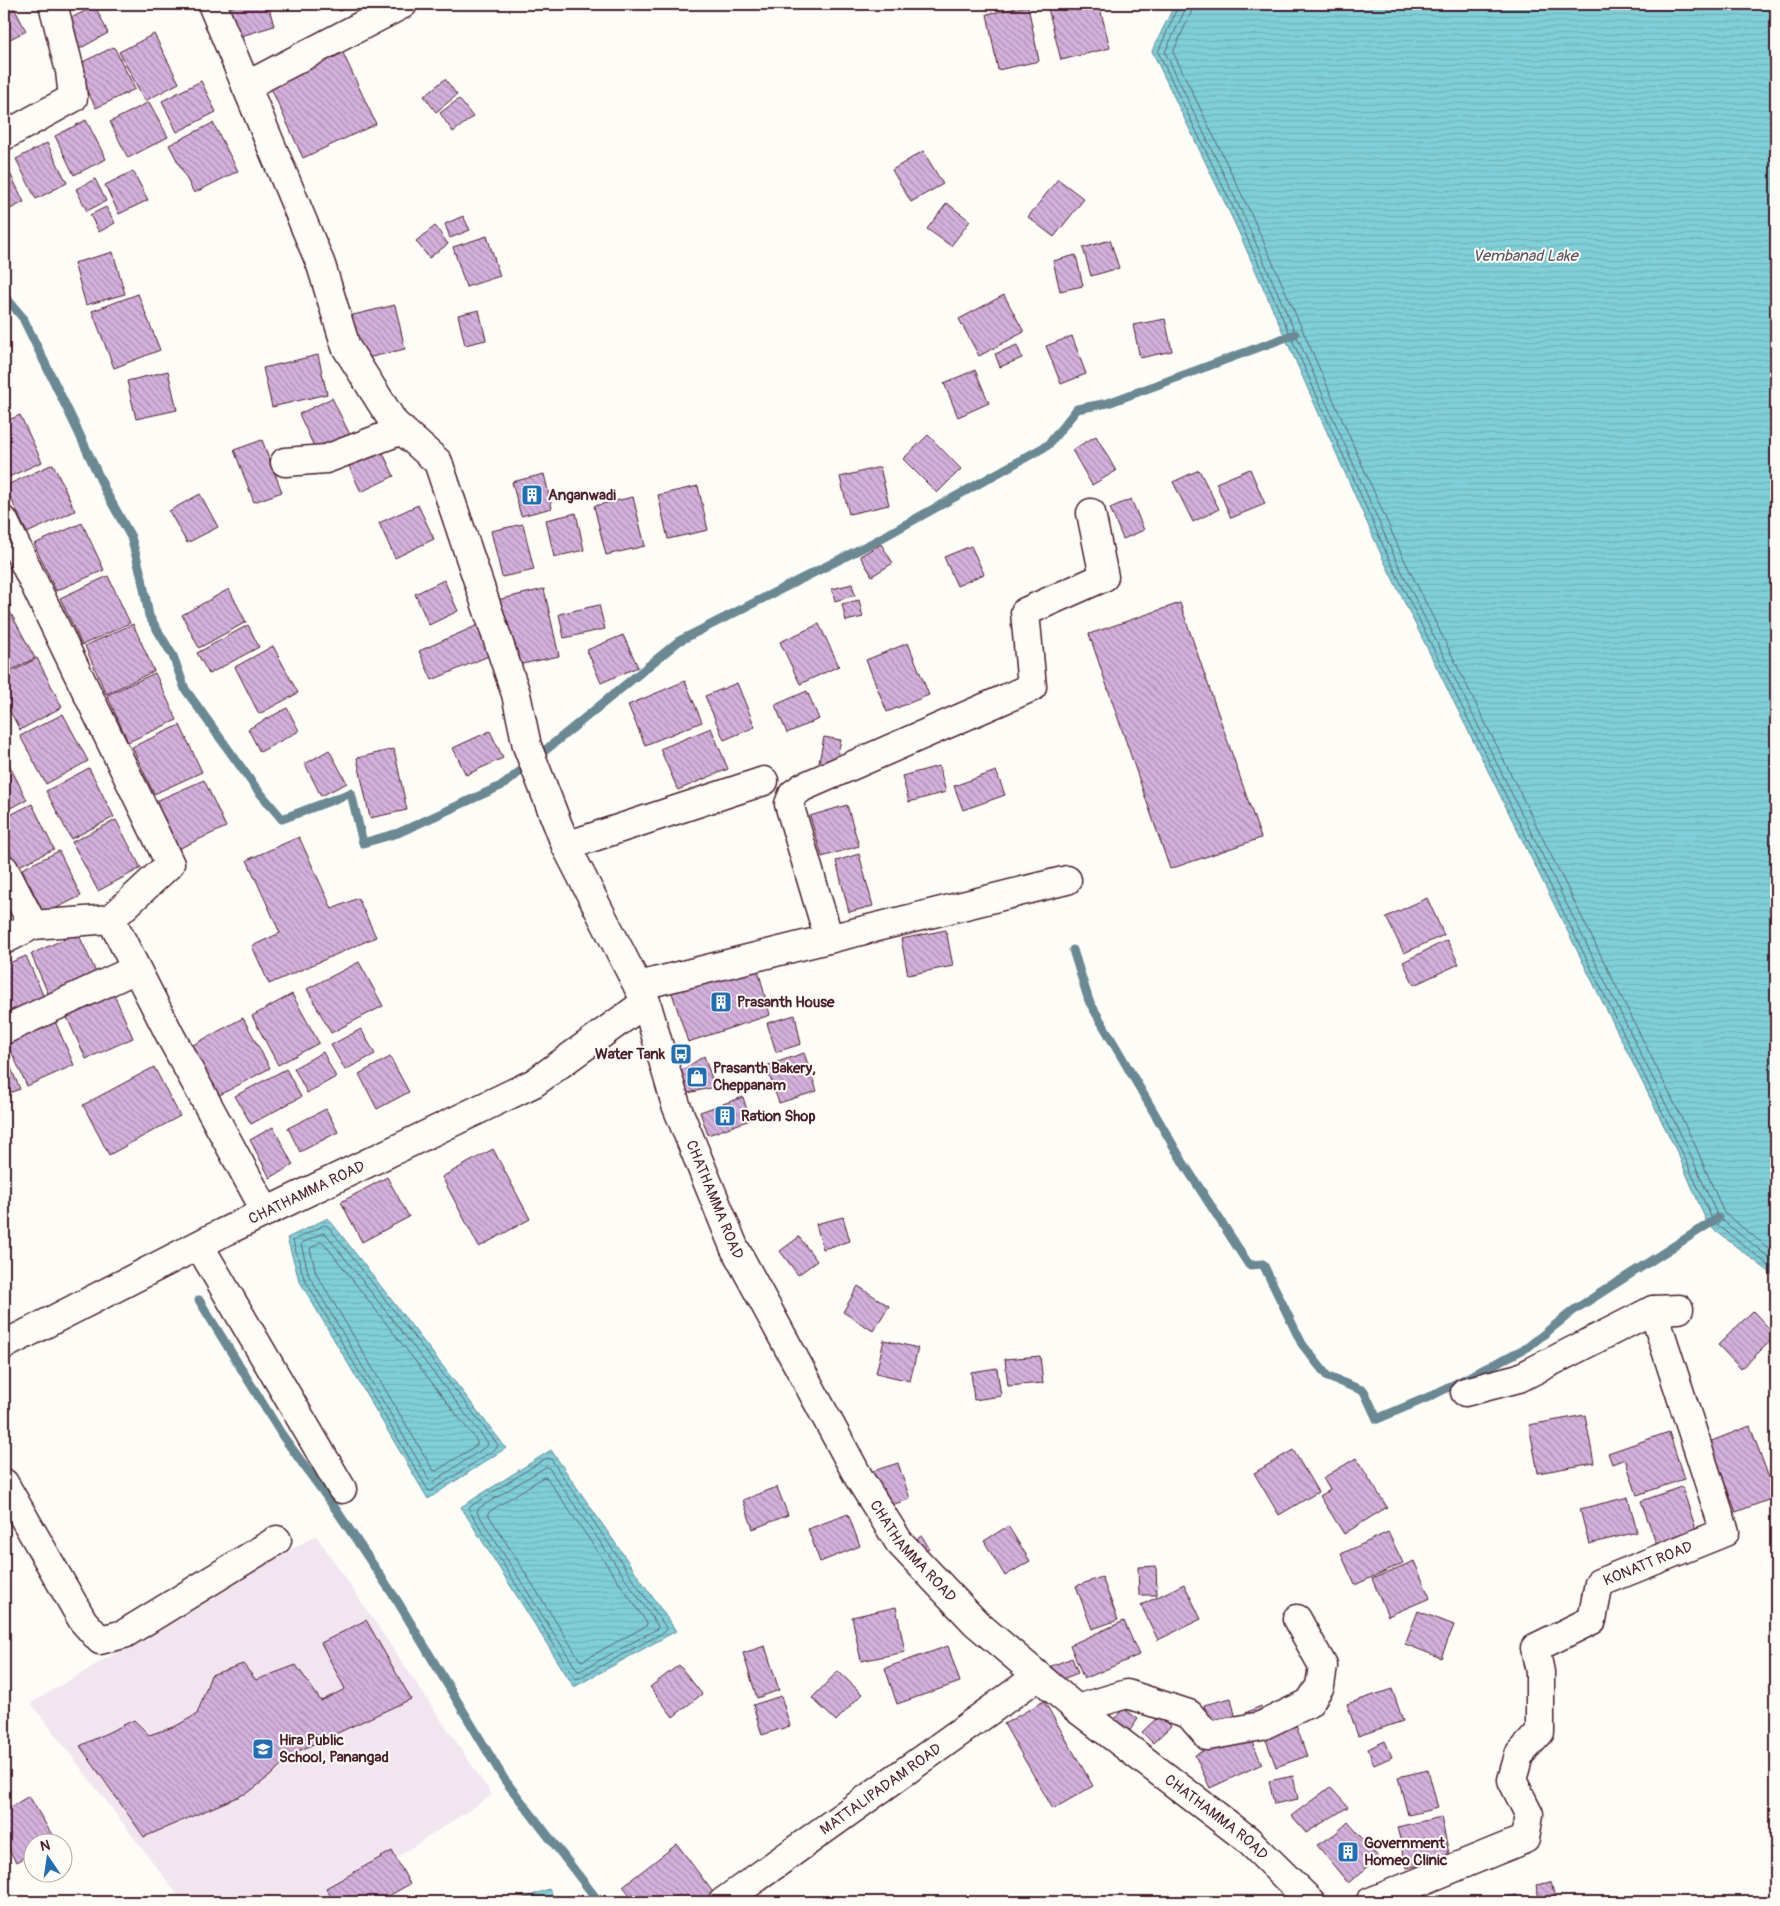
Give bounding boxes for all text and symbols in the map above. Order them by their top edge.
water label: Vembanad Lake [1472,246,1580,266]
building icon: Anganwadi [520,483,544,507]
place label: Anganwadi [548,486,616,505]
building icon: Prasanth House [709,990,733,1014]
place label: Prasanth House [737,993,835,1012]
bus stop icon: Water Tank [669,1042,693,1066]
place label: Water Tank [595,1045,666,1064]
place label: Prasanth Bakery, Cheppanam [713,1059,816,1095]
shop icon: Prasanth Bakery, Cheppanam [685,1065,709,1089]
building icon: Ration Shop [713,1104,737,1128]
place label: Ration Shop [741,1107,816,1126]
street label: CHATHAMMA ROAD [682,1137,748,1262]
street label: CHATHAMMA ROAD [245,1156,368,1228]
street label: CHATHAMMA ROAD [866,1496,960,1606]
street label: KONATT ROAD [1600,1537,1695,1590]
place label: Hira Public School, Panangad [279,1731,389,1767]
school or university icon: Hira Public School, Panangad [251,1737,275,1761]
street label: MATTALIPADAM ROAD [816,1739,945,1839]
street label: CHATHAMMA ROAD [1161,1770,1272,1864]
north arrow [22,1834,72,1884]
place label: Government Homeo Clinic [1364,1834,1448,1870]
text: N [39,1836,52,1855]
building icon: Government Homeo Clinic [1336,1840,1360,1864]

